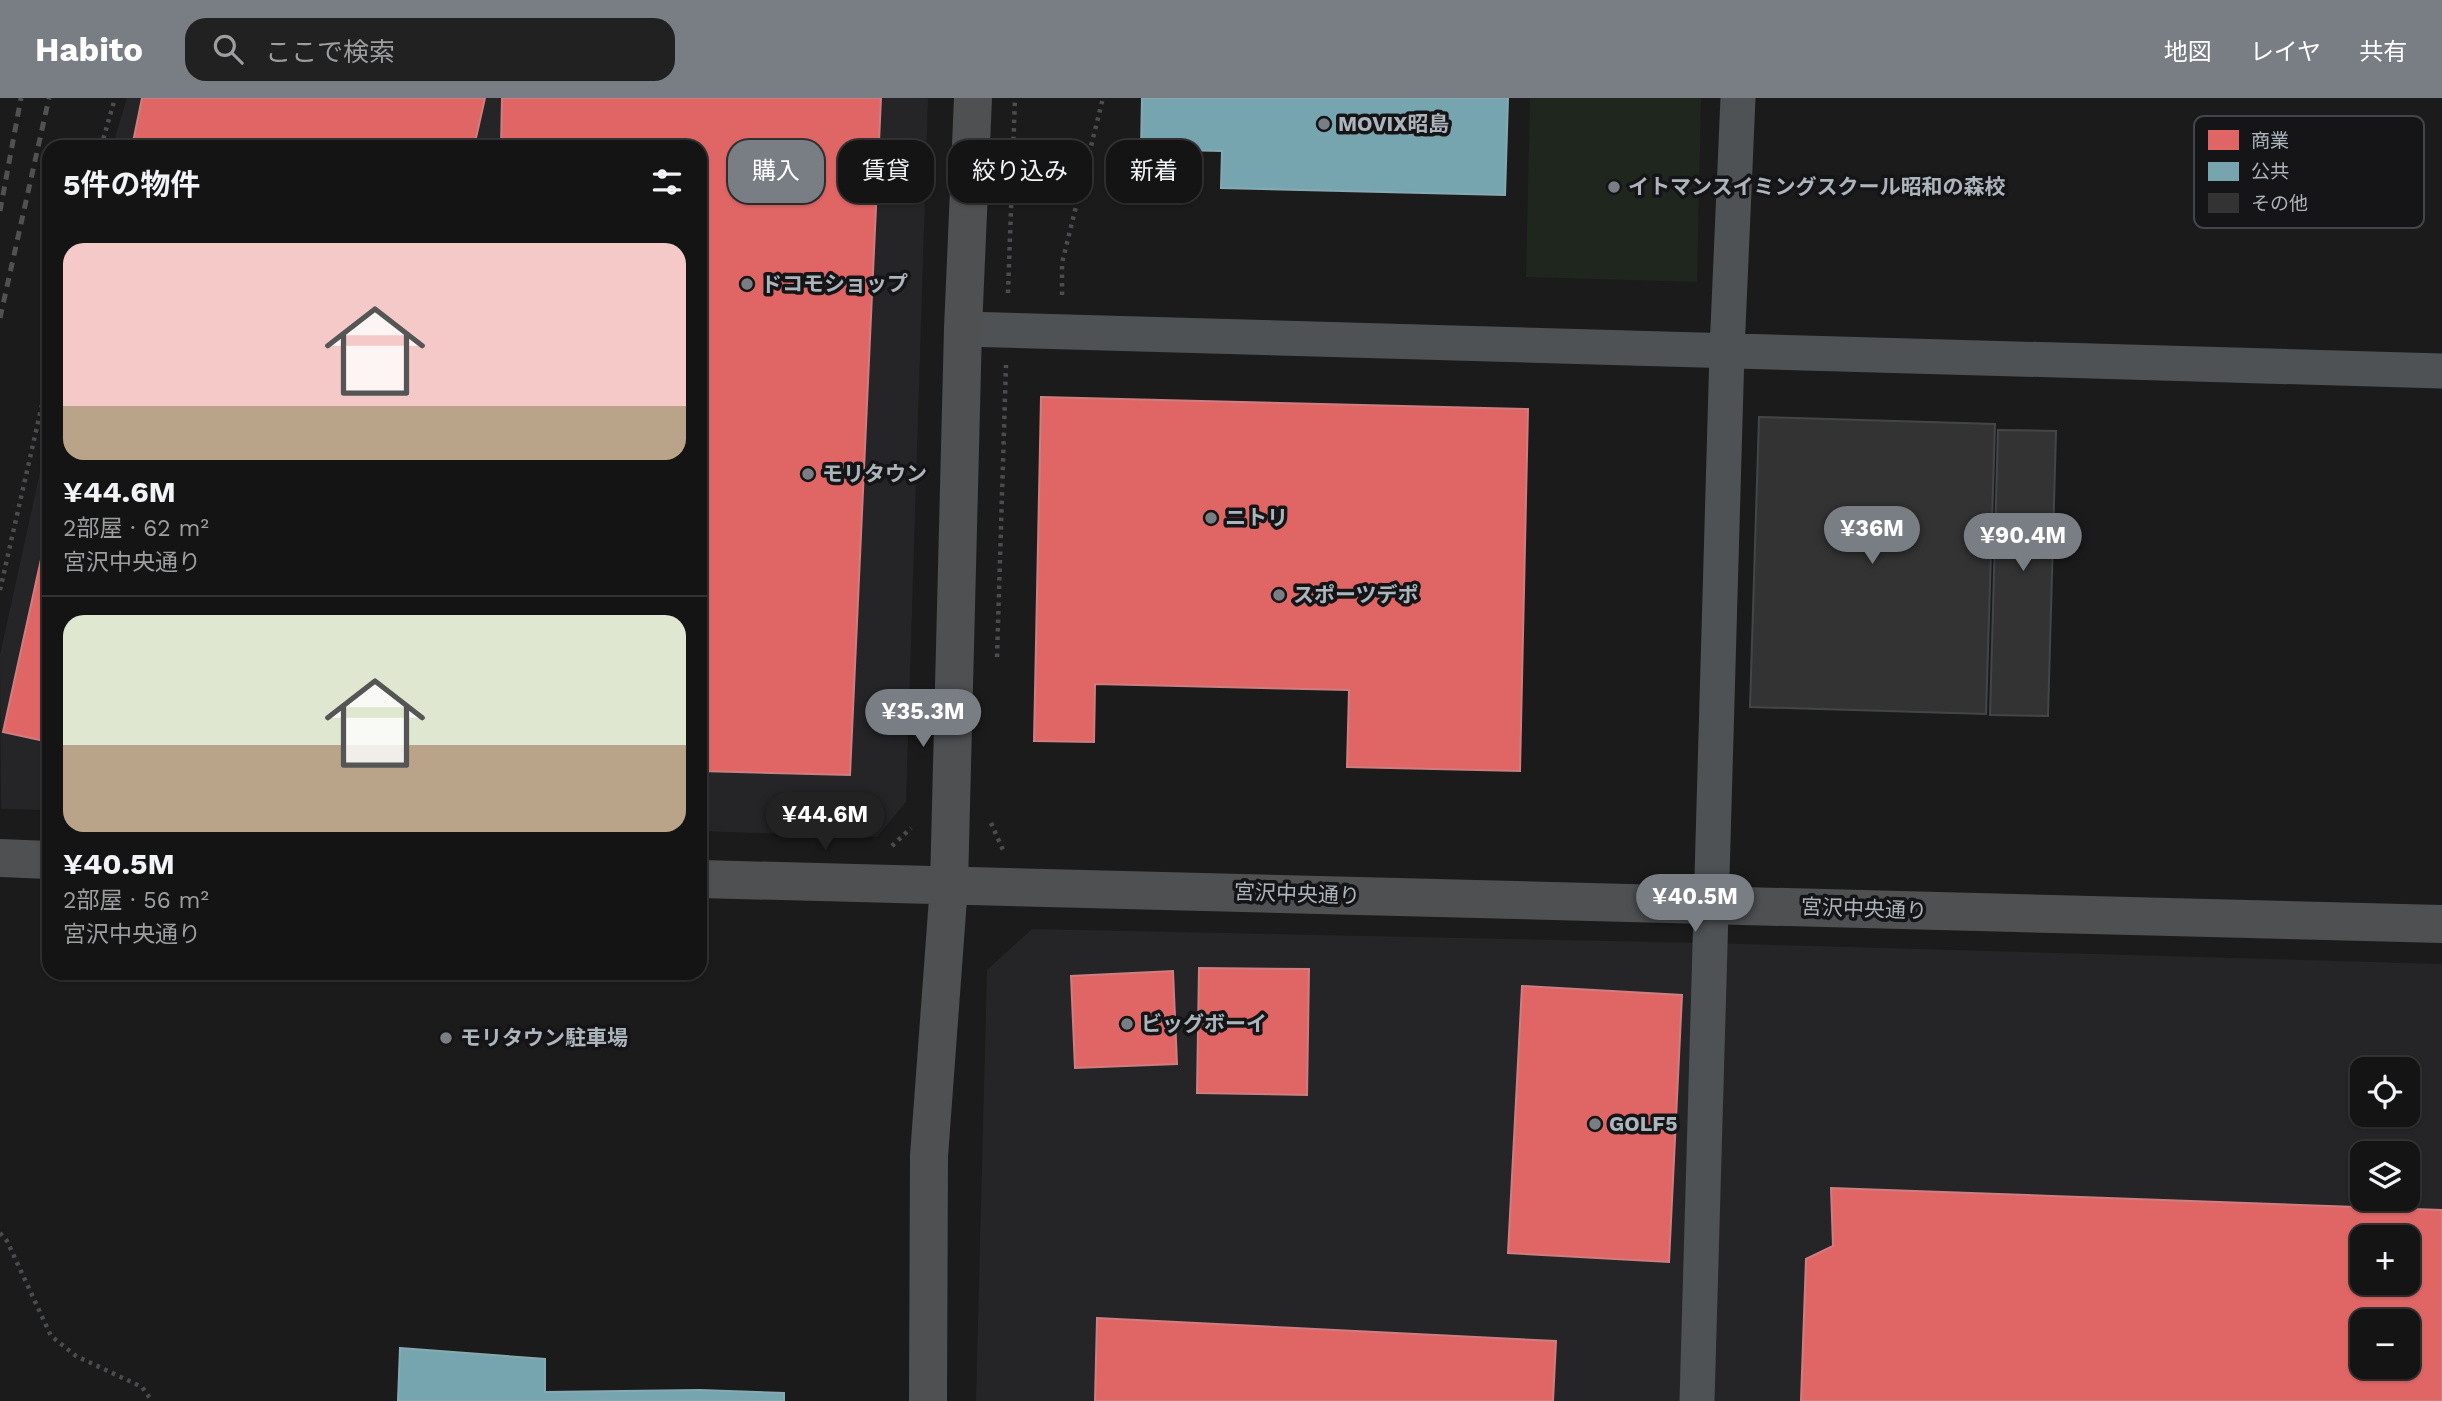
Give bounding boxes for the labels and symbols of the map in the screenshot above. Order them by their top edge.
place label: MOVIX昭島 [1338,111,1449,136]
marker: MOVIX昭島 [1316,116,1332,132]
legend [2194,116,2424,228]
text: 商業 [2251,129,2289,152]
text: 公共 [2251,160,2289,183]
place label: イトマンスイミングスクール昭和の森校 [1628,174,2006,199]
marker: イトマンスイミングスクール昭和の森校 [1606,179,1622,195]
text: その他 [2251,192,2308,215]
place label: ドコモショップ [761,271,908,296]
marker: ドコモショップ [739,276,755,292]
place label: モリタウン [822,461,927,486]
marker: モリタウン [800,466,816,482]
place label: ニトリ [1225,505,1288,530]
pin: ¥36M [1831,506,1913,566]
marker: ニトリ [1203,510,1219,526]
pin: ¥90.4M [1966,514,2080,573]
place label: スポーツデポ [1293,582,1419,607]
marker: スポーツデポ [1271,587,1287,603]
pin: ¥35.3M [866,690,980,749]
pin: ¥44.6M [768,792,882,852]
pin: ¥40.5M [1638,874,1752,934]
street label: 宮沢中央通り [1234,879,1360,908]
street label: 宮沢中央通り [1801,894,1927,923]
place label: ビッグボーイ [1141,1011,1267,1036]
marker: ビッグボーイ [1119,1016,1135,1032]
place label: モリタウン駐車場 [460,1025,628,1050]
marker: モリタウン駐車場 [438,1030,454,1046]
place label: GOLF5 [1609,1111,1677,1136]
marker: GOLF5 [1587,1116,1603,1132]

